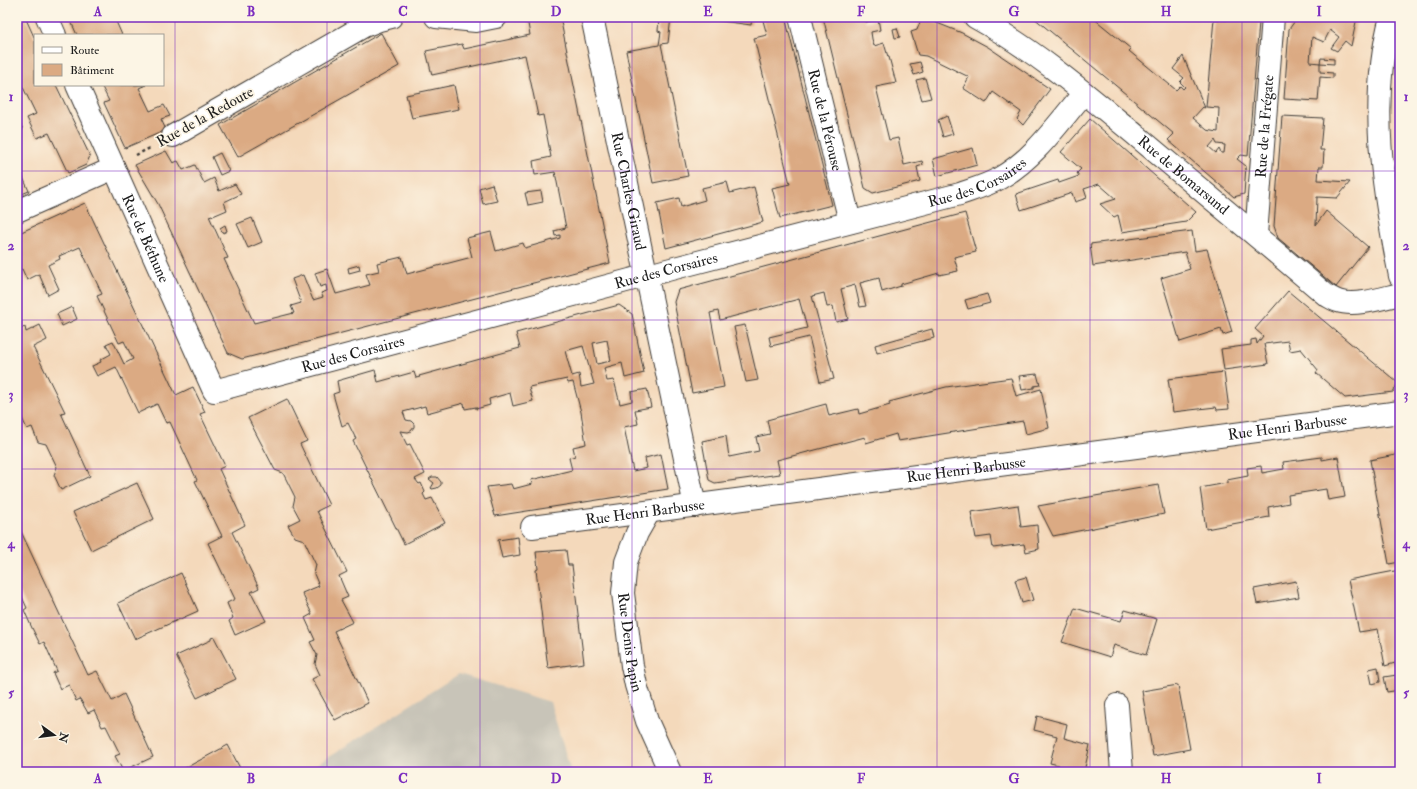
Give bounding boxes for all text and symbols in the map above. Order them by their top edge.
text: A [93,4,103,20]
text: B [247,4,255,20]
text: C [398,4,408,20]
text: D [551,4,562,20]
text: E [703,4,713,20]
text: F [857,4,866,20]
text: G [1009,4,1020,20]
text: H [1161,4,1172,20]
text: I [1316,4,1322,20]
legend [34,34,164,86]
text: Route [70,43,99,58]
text: Bâtiment [70,63,114,78]
street label: Rue de la Pérouse [804,67,847,173]
street label: Rue de la Frégate [1251,74,1278,179]
street label: Rue de la Redoute [153,82,257,152]
text: 1 [9,89,14,105]
text: 1 [1404,89,1409,105]
street label: Rue Charles Giraud [607,130,651,253]
street label: Rue de Bomarsund [1134,131,1233,219]
street label: Rue des Corsaires [926,153,1030,211]
street label: Rue de Béthune [118,191,174,286]
text: 2 [8,238,15,254]
text: 2 [1403,238,1410,254]
street label: Rue des Corsaires [612,248,720,293]
street label: Rue des Corsaires [299,331,407,377]
text: 3 [9,387,14,403]
text: 3 [1404,387,1409,403]
street label: Rue Henri Barbusse [1227,410,1348,444]
street label: Rue Henri Barbusse [905,452,1027,487]
street label: Rue Henri Barbusse [584,495,706,529]
text: 4 [6,536,15,552]
text: 4 [1401,536,1410,552]
street label: Rue Denis Papin [614,591,647,695]
text: 5 [8,685,14,701]
text: 5 [1403,685,1409,701]
north arrow [34,715,74,755]
text: N [55,730,71,745]
text: A [93,771,103,787]
text: B [247,771,255,787]
text: C [398,771,408,787]
text: D [551,771,562,787]
text: E [703,771,713,787]
text: F [857,771,866,787]
text: G [1009,771,1020,787]
text: H [1161,771,1172,787]
text: I [1316,771,1322,787]

